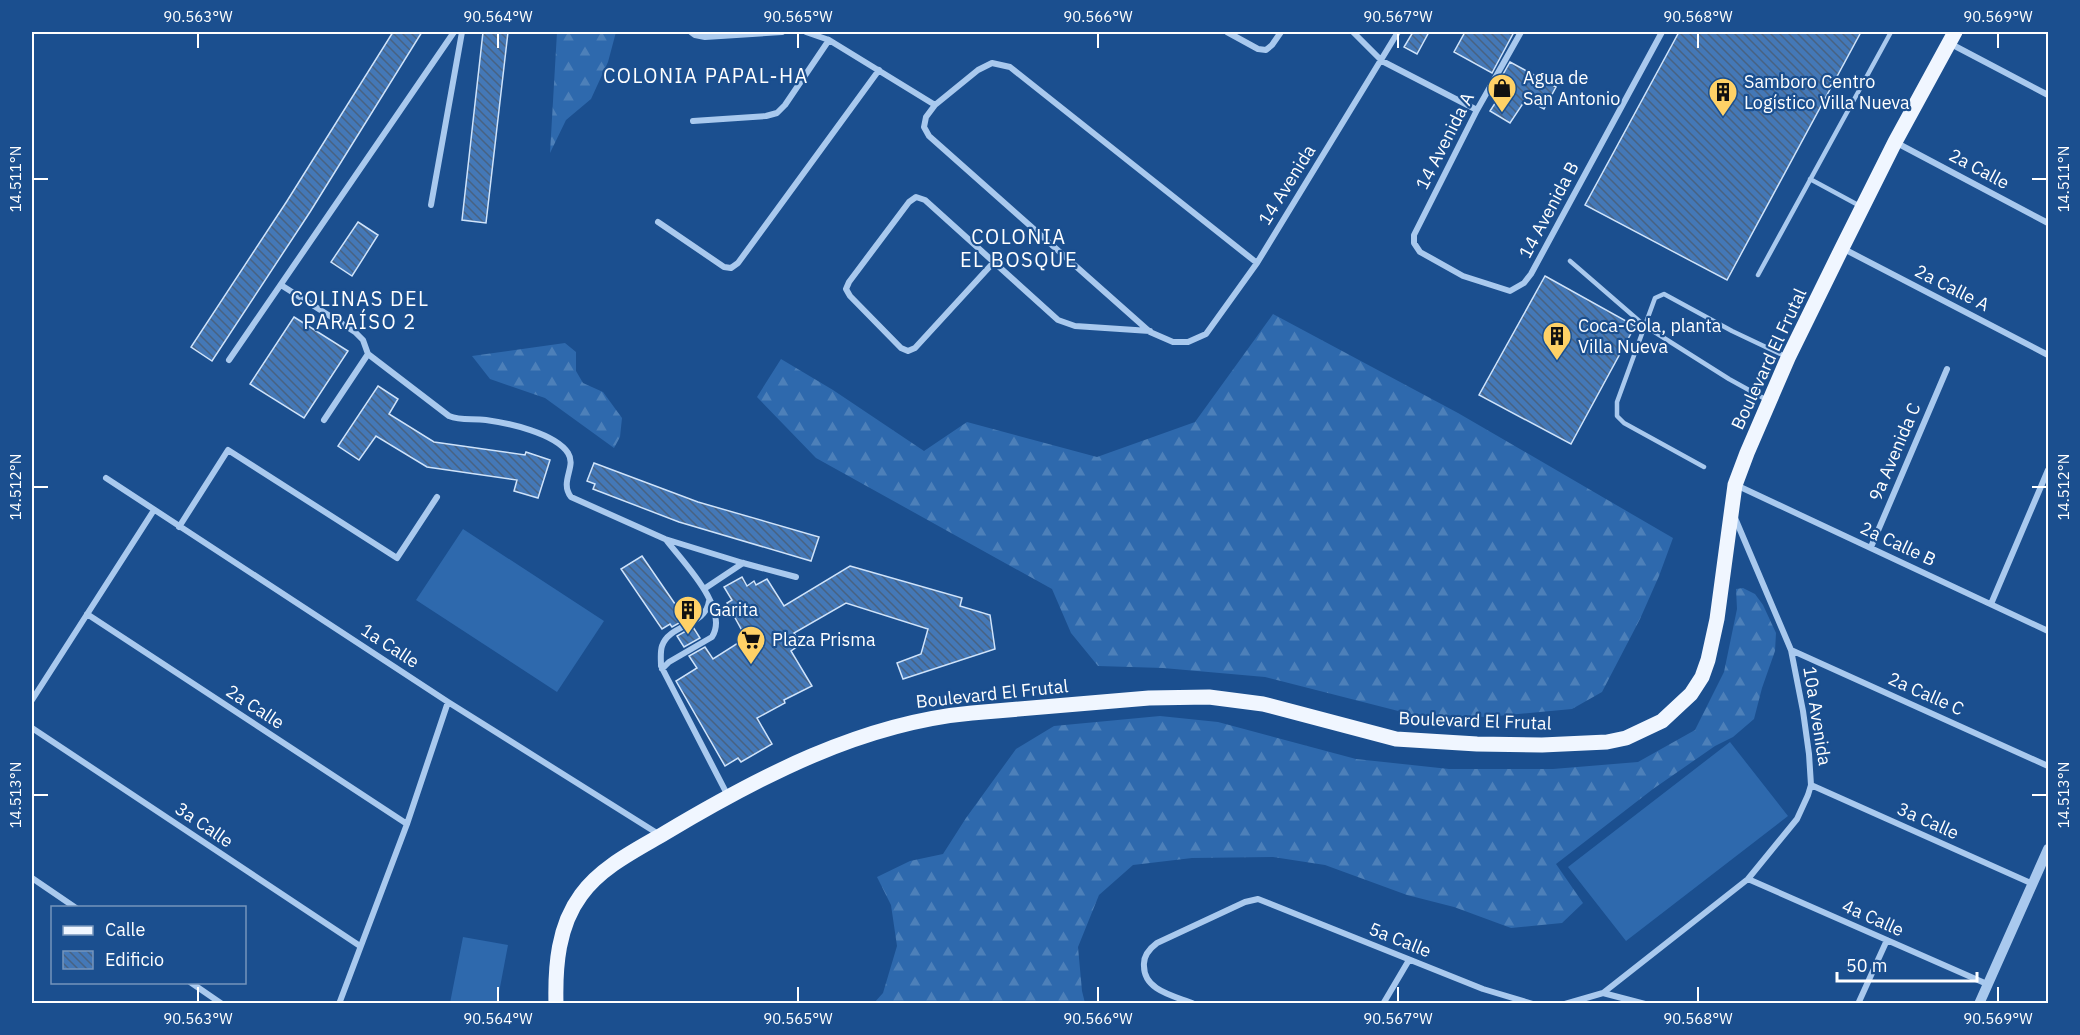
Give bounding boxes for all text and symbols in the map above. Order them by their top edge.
text: 90.563°W [163,7,233,26]
text: 90.564°W [463,7,533,26]
text: 90.565°W [763,7,833,26]
text: 90.566°W [1063,7,1133,26]
text: 90.567°W [1363,7,1433,26]
text: 90.568°W [1663,7,1733,26]
text: 90.569°W [1963,7,2033,26]
district label: COLONIA PAPAL-HA [603,62,809,89]
place label: Agua de San Antonio [1523,66,1620,110]
place label: Samboro Centro Logístico Villa Nueva [1744,70,1910,114]
shop icon: Agua de San Antonio [1486,72,1518,114]
building icon: Samboro Centro Logístico Villa Nueva [1707,76,1739,118]
street label: 14 Avenida A [1410,88,1479,193]
street label: 14 Avenida [1253,140,1320,229]
street label: 2a Calle [1945,143,2013,194]
text: 14.511°N [6,146,25,212]
text: 14.511°N [2054,146,2073,212]
street label: 14 Avenida B [1513,157,1584,262]
district label: COLONIA EL BOSQUE [960,223,1078,273]
street label: 2a Calle A [1911,259,1994,316]
street label: Boulevard El Frutal [1726,284,1811,433]
district label: COLINAS DEL PARAÍSO 2 [290,285,430,335]
place label: Coca-Cola, planta Villa Nueva [1578,314,1722,358]
building icon: Coca-Cola, planta Villa Nueva [1541,320,1573,362]
street label: 9a Avenida C [1864,399,1926,504]
text: 14.512°N [6,454,25,520]
text: 14.512°N [2054,454,2073,520]
street label: 2a Calle B [1857,516,1940,571]
building icon: Garita [672,594,704,636]
place label: Garita [709,598,759,621]
street label: 1a Calle [357,618,424,673]
supermarket icon: Plaza Prisma [735,624,767,666]
place label: Plaza Prisma [772,628,876,651]
street label: 10a Avenida [1798,665,1837,767]
street label: 2a Calle C [1885,667,1968,720]
street label: Boulevard El Frutal [915,674,1069,713]
street label: 2a Calle [222,679,289,734]
street label: Boulevard El Frutal [1398,706,1552,735]
text: 14.513°N [6,762,25,828]
text: 14.513°N [2054,762,2073,828]
street label: 3a Calle [171,797,238,852]
street label: 3a Calle [1894,797,1963,844]
street label: 4a Calle [1839,894,1908,941]
legend [51,906,246,984]
street label: 5a Calle [1366,917,1435,962]
text: Calle [105,918,145,941]
scale bar [1837,945,1976,983]
text: Edificio [105,948,164,971]
text: 50 m [1846,954,1888,977]
text: 90.563°W [163,1009,233,1028]
text: 90.564°W [463,1009,533,1028]
text: 90.565°W [763,1009,833,1028]
text: 90.566°W [1063,1009,1133,1028]
text: 90.567°W [1363,1009,1433,1028]
text: 90.568°W [1663,1009,1733,1028]
text: 90.569°W [1963,1009,2033,1028]

